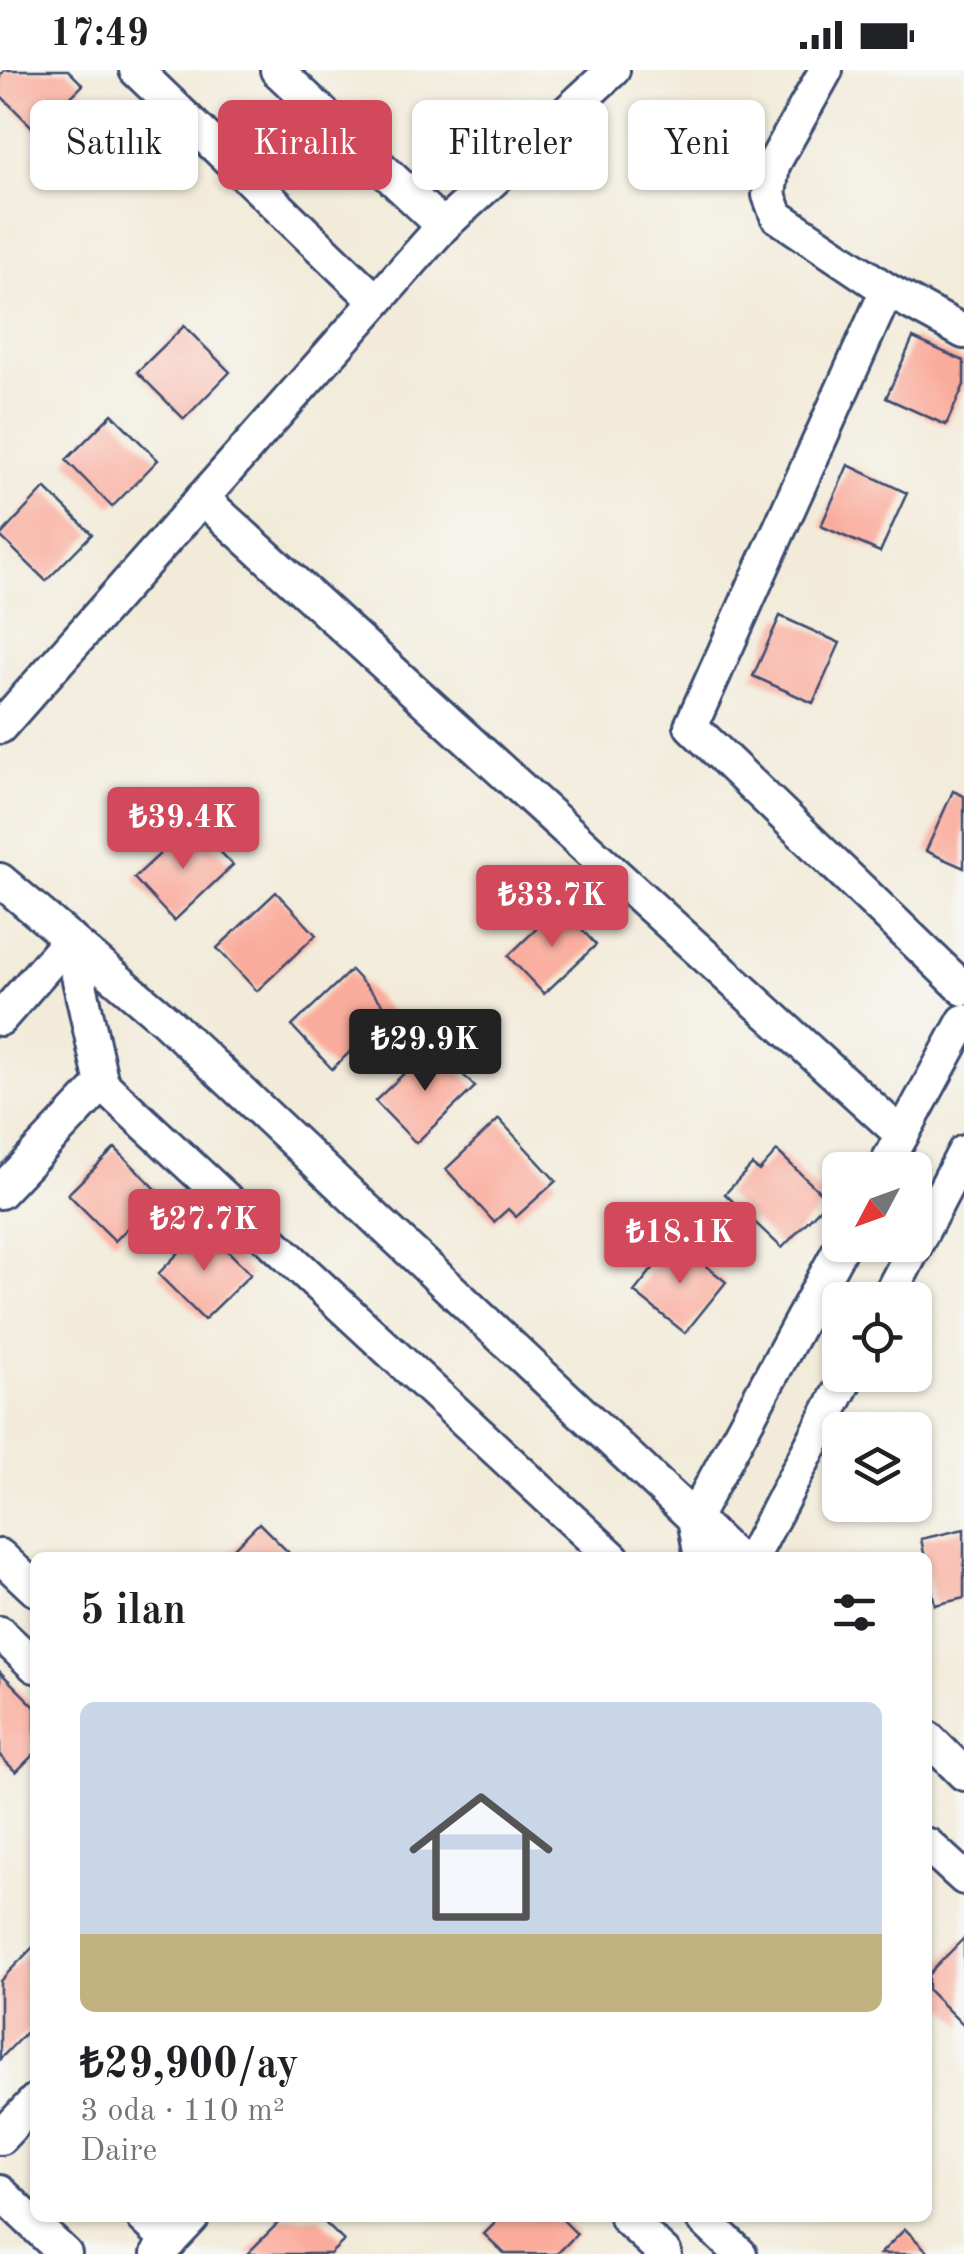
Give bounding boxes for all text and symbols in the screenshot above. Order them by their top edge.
text: 17:49 [50,16,149,54]
chip: Satılık [30,100,198,190]
chip: Kiralık [218,100,392,190]
chip: Filtreler [412,100,608,190]
chip: Yeni [628,100,765,190]
pin: ₺39.4K [102,787,264,872]
text: ₺39.4K [129,803,237,835]
pin: ₺33.7K [471,865,633,950]
text: ₺33.7K [498,881,606,913]
pin: ₺29.9K [344,1009,506,1094]
text: ₺29.9K [371,1025,479,1057]
north arrow [822,1152,932,1262]
map controls [822,1152,932,1522]
pin: ₺27.7K [123,1189,285,1274]
pin: ₺18.1K [599,1202,761,1287]
text: ₺27.7K [150,1205,258,1237]
text: ₺18.1K [626,1218,734,1250]
button: locate [822,1282,932,1392]
button: layers [822,1412,932,1522]
icon: filters [827,1585,882,1640]
text: 5 ilan [80,1591,186,1633]
icon: home [391,1767,571,1947]
text: ₺29,900/ay [80,2045,299,2087]
text: 3 oda · 110 m² [80,2096,285,2128]
text: Daire [80,2136,157,2168]

